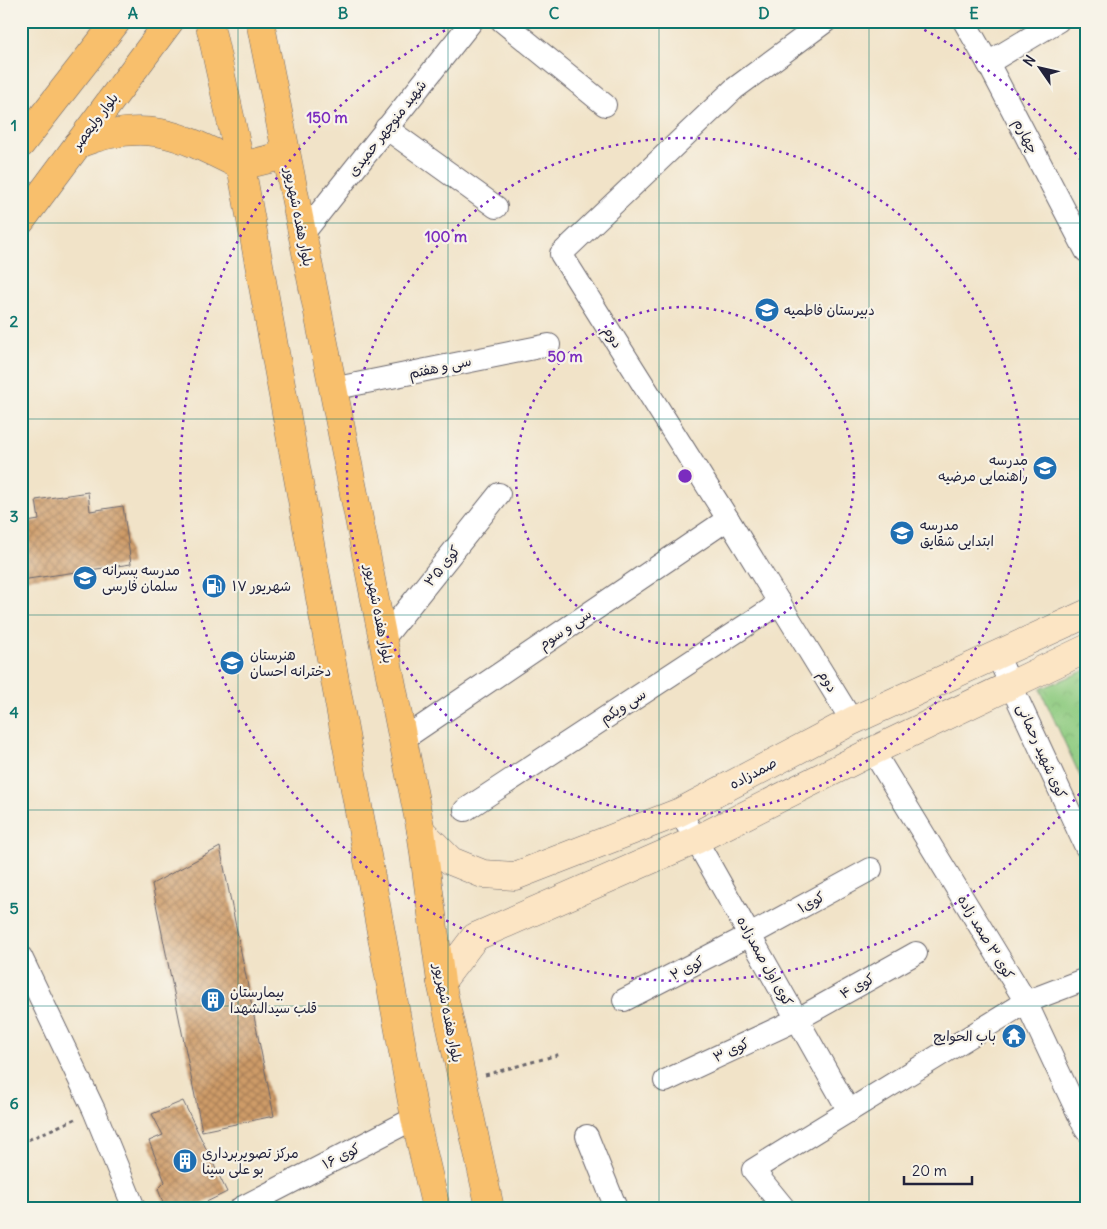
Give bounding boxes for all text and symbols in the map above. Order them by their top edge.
text: A [128,3,138,23]
text: B [338,3,349,23]
text: C [549,3,560,23]
text: D [758,3,770,23]
text: E [969,3,979,23]
north arrow [1014,42,1064,92]
text: N [1019,52,1039,70]
street label: شهبد منوچهر حمیدی [344,76,431,181]
street label: بلوار ولیعصر [67,89,122,154]
text: 150 m [306,108,348,127]
text: 1 [11,115,17,135]
street label: چهارم [1008,115,1042,157]
street label: بلوار هفده شهریور [280,165,317,268]
text: 100 m [425,227,467,246]
school or university icon: دبیرستان فاطمیه [754,297,780,323]
place label: دبیرستان فاطمیه [784,301,875,319]
text: 2 [10,311,19,331]
street label: دوم [598,323,627,352]
text: 50 m [547,347,583,366]
street label: سی و هفتم [407,352,473,384]
place label: مدرسه راهنمایی مرضیه [938,451,1028,485]
school or university icon: مدرسه راهنمایی مرضیه [1032,455,1058,481]
centre of rings [676,467,694,485]
text: 3 [9,506,19,526]
place label: مدرسه ابتدایی شقایق [920,516,994,550]
school or university icon: مدرسه ابتدایی شقایق [889,520,915,546]
street label: کوی ۳۵ [420,542,464,590]
place label: مدرسه پسرانه سلمان فارسی [102,561,180,595]
street label: بلوار هفده شهریور [360,562,397,665]
school or university icon: مدرسه پسرانه سلمان فارسی [72,565,98,591]
fuel station icon: ۱۷ شهریور [201,573,227,599]
place label: ۱۷ شهریور [232,577,291,595]
street label: سی و سوم [535,605,597,656]
place label: هنرستان دخترانه احسان [250,646,331,680]
school or university icon: هنرستان دخترانه احسان [219,650,245,676]
street label: دوم [813,667,842,696]
street label: سی ویکم [597,685,650,729]
street label: کوی شهید رحمانی [1013,701,1071,801]
text: 4 [9,702,19,722]
street label: صمدزاده [726,753,780,793]
street label: کوی۱ [794,887,828,917]
street label: کوی ۳ صمد زاده [954,892,1018,982]
text: 5 [9,898,19,918]
street label: کوی اول صمدزاده [733,913,797,1009]
street label: کوی ۲ [667,952,707,984]
street label: بلوار هفده شهریور [429,961,466,1064]
street label: کوی ۴ [837,969,877,1003]
place label: بیمارستان قلب سیدالشهدا [230,983,317,1017]
building icon: بیمارستان قلب سیدالشهدا [200,987,226,1013]
temple icon: باب الحوایج [1001,1023,1027,1049]
place label: باب الحوایج [933,1027,996,1046]
street label: کوی ۳ [710,1034,752,1066]
text: 6 [9,1093,19,1113]
street label: کوی ۱۶ [319,1139,363,1173]
place label: مرکز تصویربرداری بو علی سینا [202,1144,299,1178]
building icon: مرکز تصویربرداری بو علی سینا [172,1148,198,1174]
scale bar [904,1154,972,1186]
text: 20 m [912,1161,947,1180]

